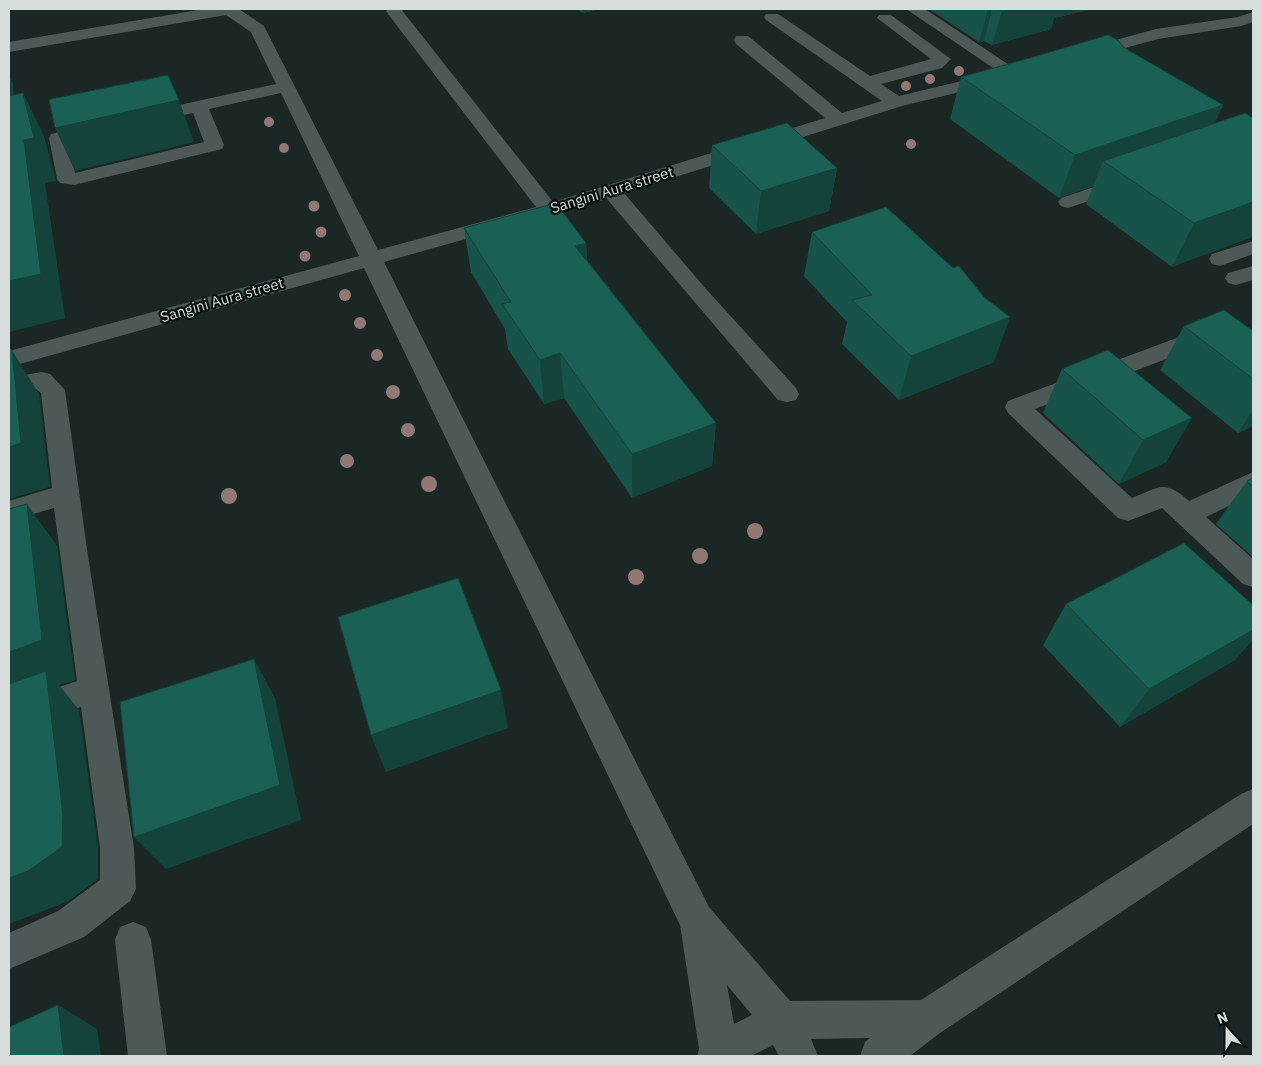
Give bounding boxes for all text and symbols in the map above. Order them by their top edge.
street label: Sangini Aura street [548,162,676,217]
street label: Sangini Aura street [158,273,286,326]
north arrow [1202,1005,1252,1055]
text: N [1214,1008,1230,1028]

